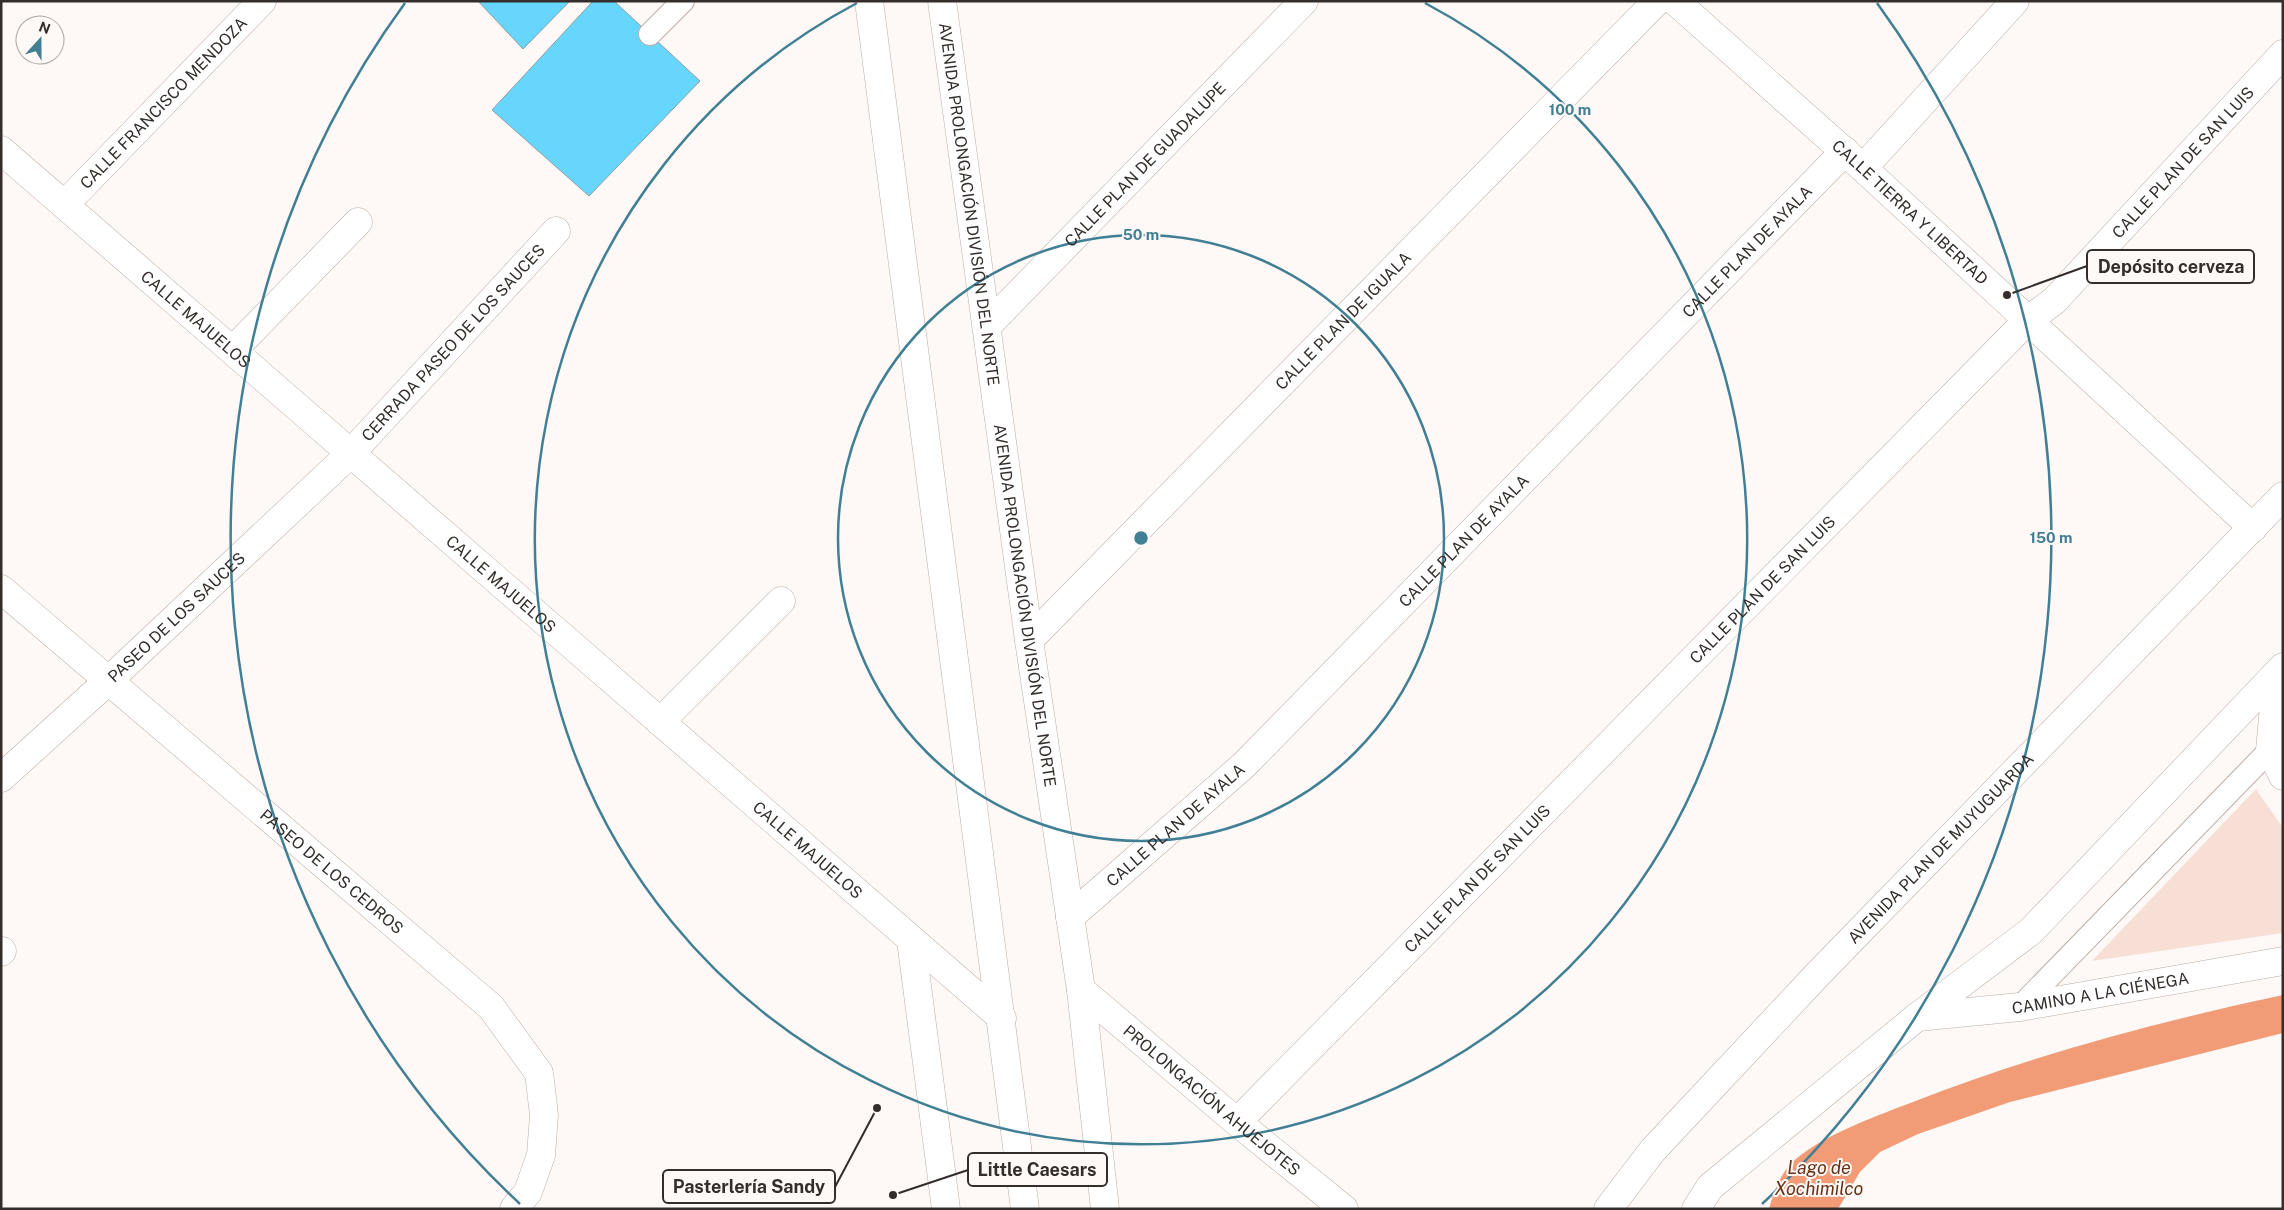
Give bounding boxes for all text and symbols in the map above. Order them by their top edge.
street label: CALLE FRANCISCO MENDOZA [76,13,251,193]
north arrow [15,15,65,65]
text: N [37,18,53,37]
street label: AVENIDA PROLONGACIÓN DIVISIÓN DEL NORTE [935,21,1003,387]
street label: CALLE PLAN DE GUADALUPE [1061,78,1230,251]
street label: CALLE PLAN DE SAN LUIS [2108,83,2258,242]
text: 100 m [1549,101,1591,118]
street label: CALLE TIERRA Y LIBERTAD [1828,136,1992,289]
street label: CALLE PLAN DE AYALA [1678,182,1816,322]
text: 50 m [1123,226,1159,243]
street label: CERRADA PASEO DE LOS SAUCES [358,241,549,445]
street label: CALLE PLAN DE IGUALA [1272,248,1415,394]
callout: Depósito cerveza [2087,250,2254,283]
text: Depósito cerveza [2098,256,2244,277]
street label: CALLE MAJUELOS [137,267,254,372]
street label: AVENIDA PROLONGACIÓN DIVISIÓN DEL NORTE [990,423,1060,788]
street label: CALLE PLAN DE AYALA [1395,471,1533,611]
street label: CALLE PLAN DE SAN LUIS [1686,512,1839,668]
centre of rings [1132,529,1150,547]
text: 150 m [2029,529,2073,546]
street label: CALLE MAJUELOS [442,531,560,637]
street label: PASEO DE LOS SAUCES [104,548,249,686]
street label: AVENIDA PLAN DE MUYUGUARDA [1844,750,2037,948]
street label: CALLE PLAN DE AYALA [1103,760,1249,891]
street label: CALLE MAJUELOS [749,797,866,903]
street label: CALLE PLAN DE SAN LUIS [1401,801,1554,957]
street label: PASEO DE LOS CEDROS [256,805,407,938]
street label: CAMINO A LA CIÉNEGA [2011,969,2190,1018]
street label: PROLONGACIÓN AHUEJOTES [1119,1021,1304,1180]
callout: Little Caesars [968,1153,1107,1186]
water label: Lago de Xochimilco [1775,1157,1864,1199]
text: Little Caesars [977,1159,1097,1180]
callout: Pasterlería Sandy [663,1170,835,1203]
text: Pasterlería Sandy [673,1176,825,1197]

